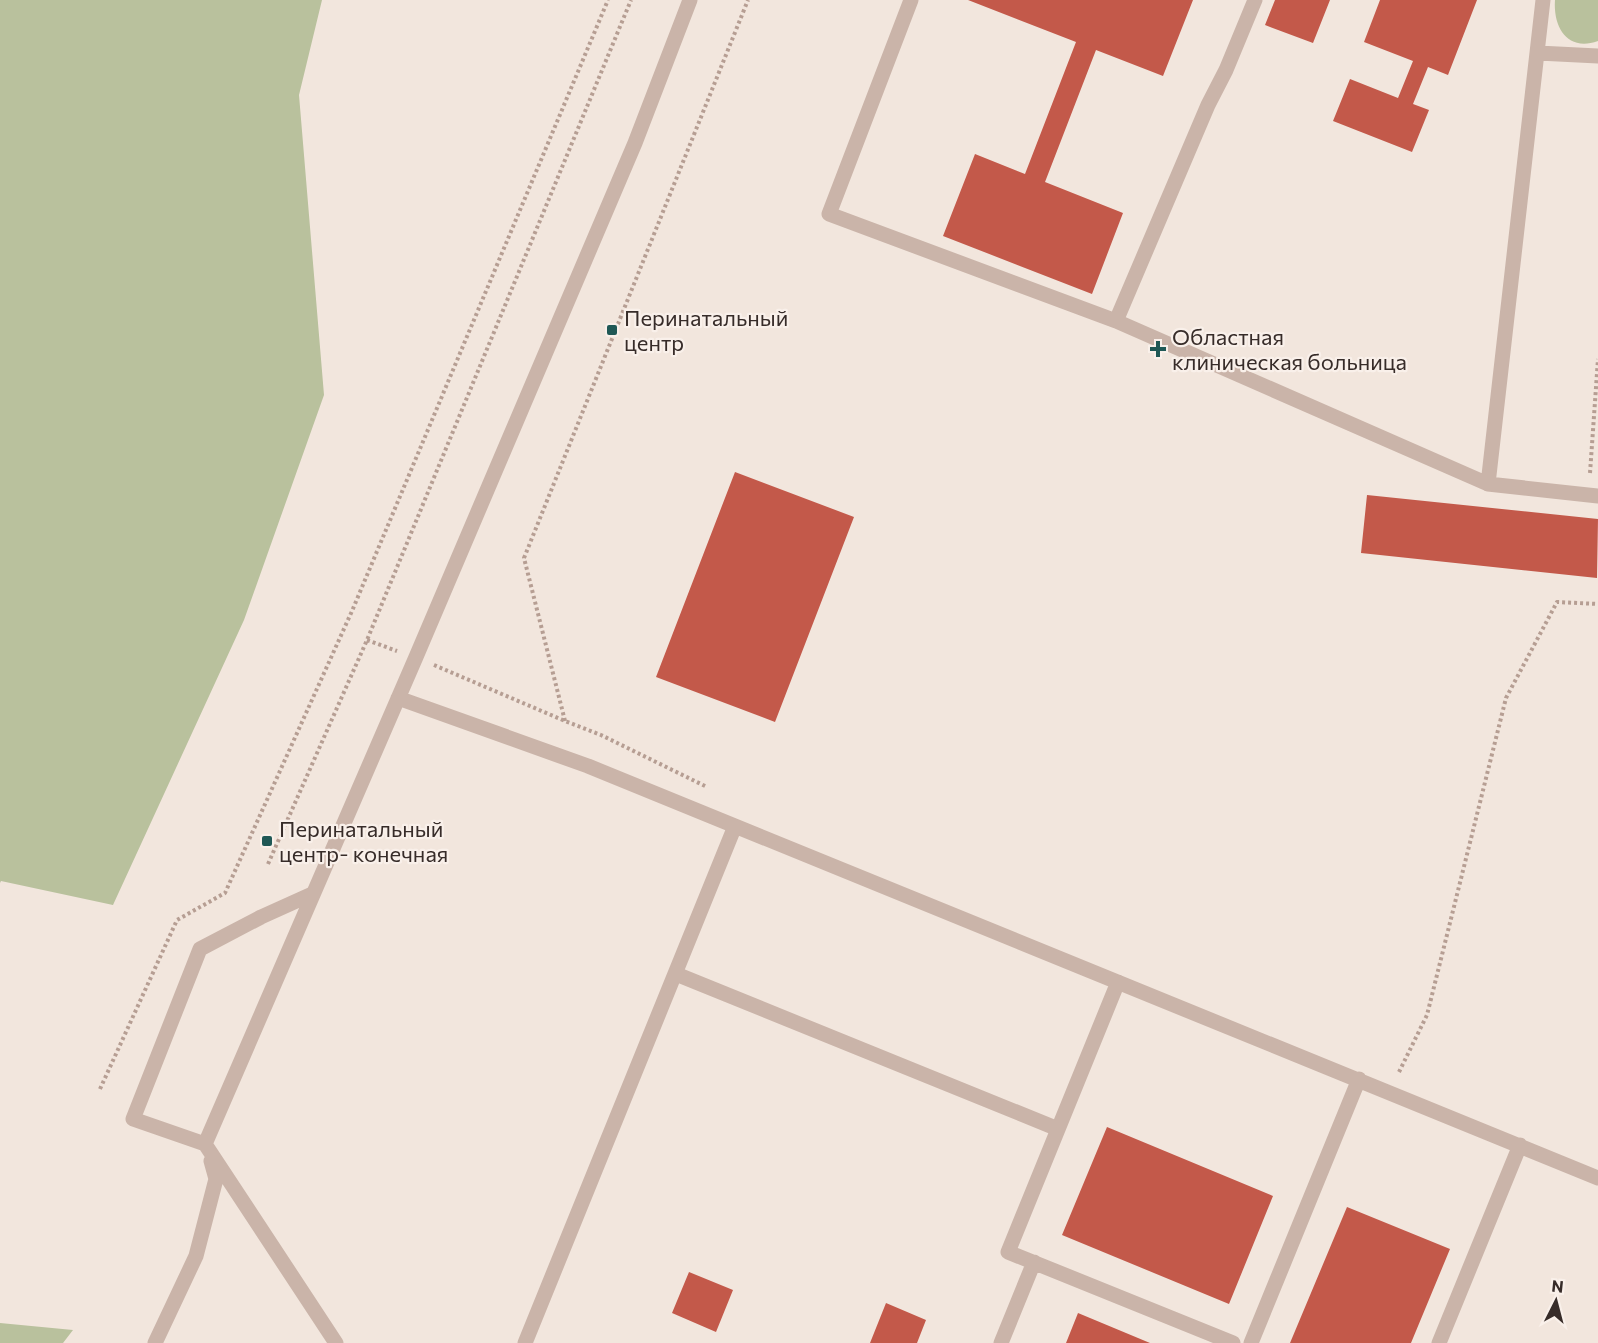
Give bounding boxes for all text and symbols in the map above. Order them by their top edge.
place label: Перинатальный центр [624,304,788,356]
marker: Перинатальный центр [605,323,619,337]
place label: Областная клиническая больница [1172,323,1407,375]
marker: Областная клиническая больница [1149,340,1167,358]
place label: Перинатальный центр- конечная [279,815,448,867]
marker: Перинатальный центр- конечная [260,834,274,848]
north arrow [1526,1271,1586,1331]
text: N [1551,1276,1565,1296]

